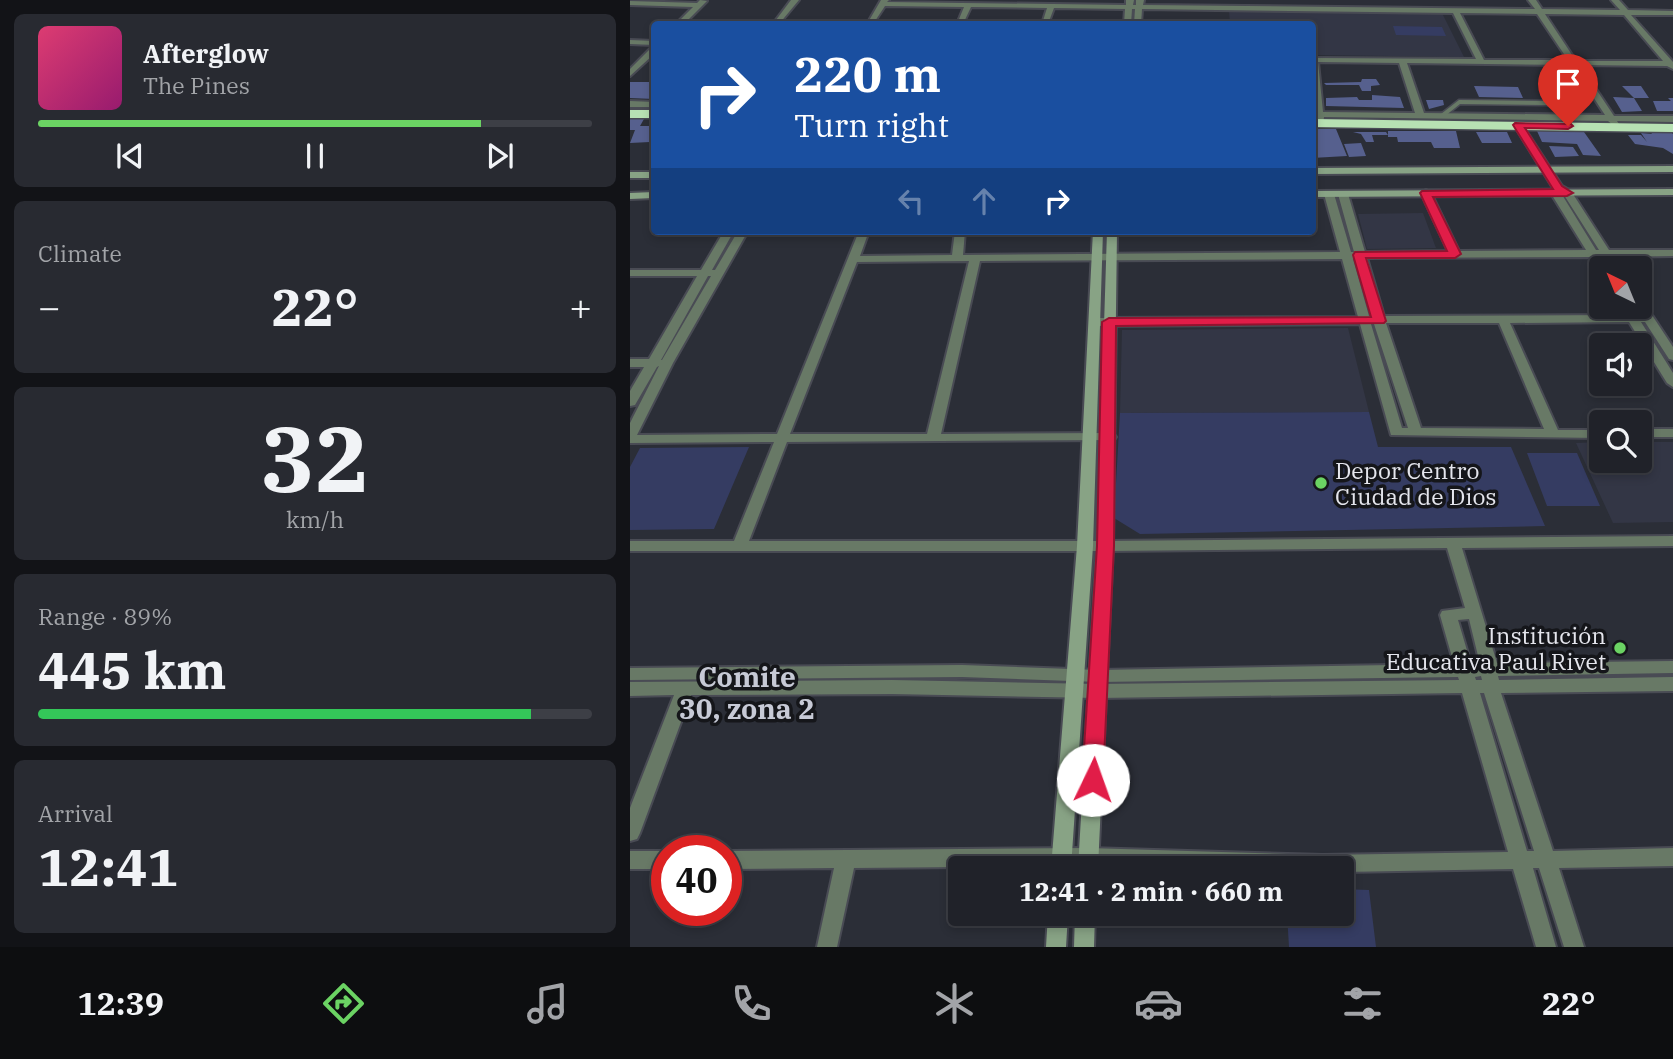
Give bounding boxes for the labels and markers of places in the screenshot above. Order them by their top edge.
pin [1538,54,1598,126]
place label: Depor Centro Ciudad de Dios [1335,455,1497,511]
marker: Depor Centro Ciudad de Dios [1313,475,1329,491]
place label: Institución Educativa Paul Rivet [1386,620,1606,676]
marker: Institución Educativa Paul Rivet [1612,640,1628,656]

